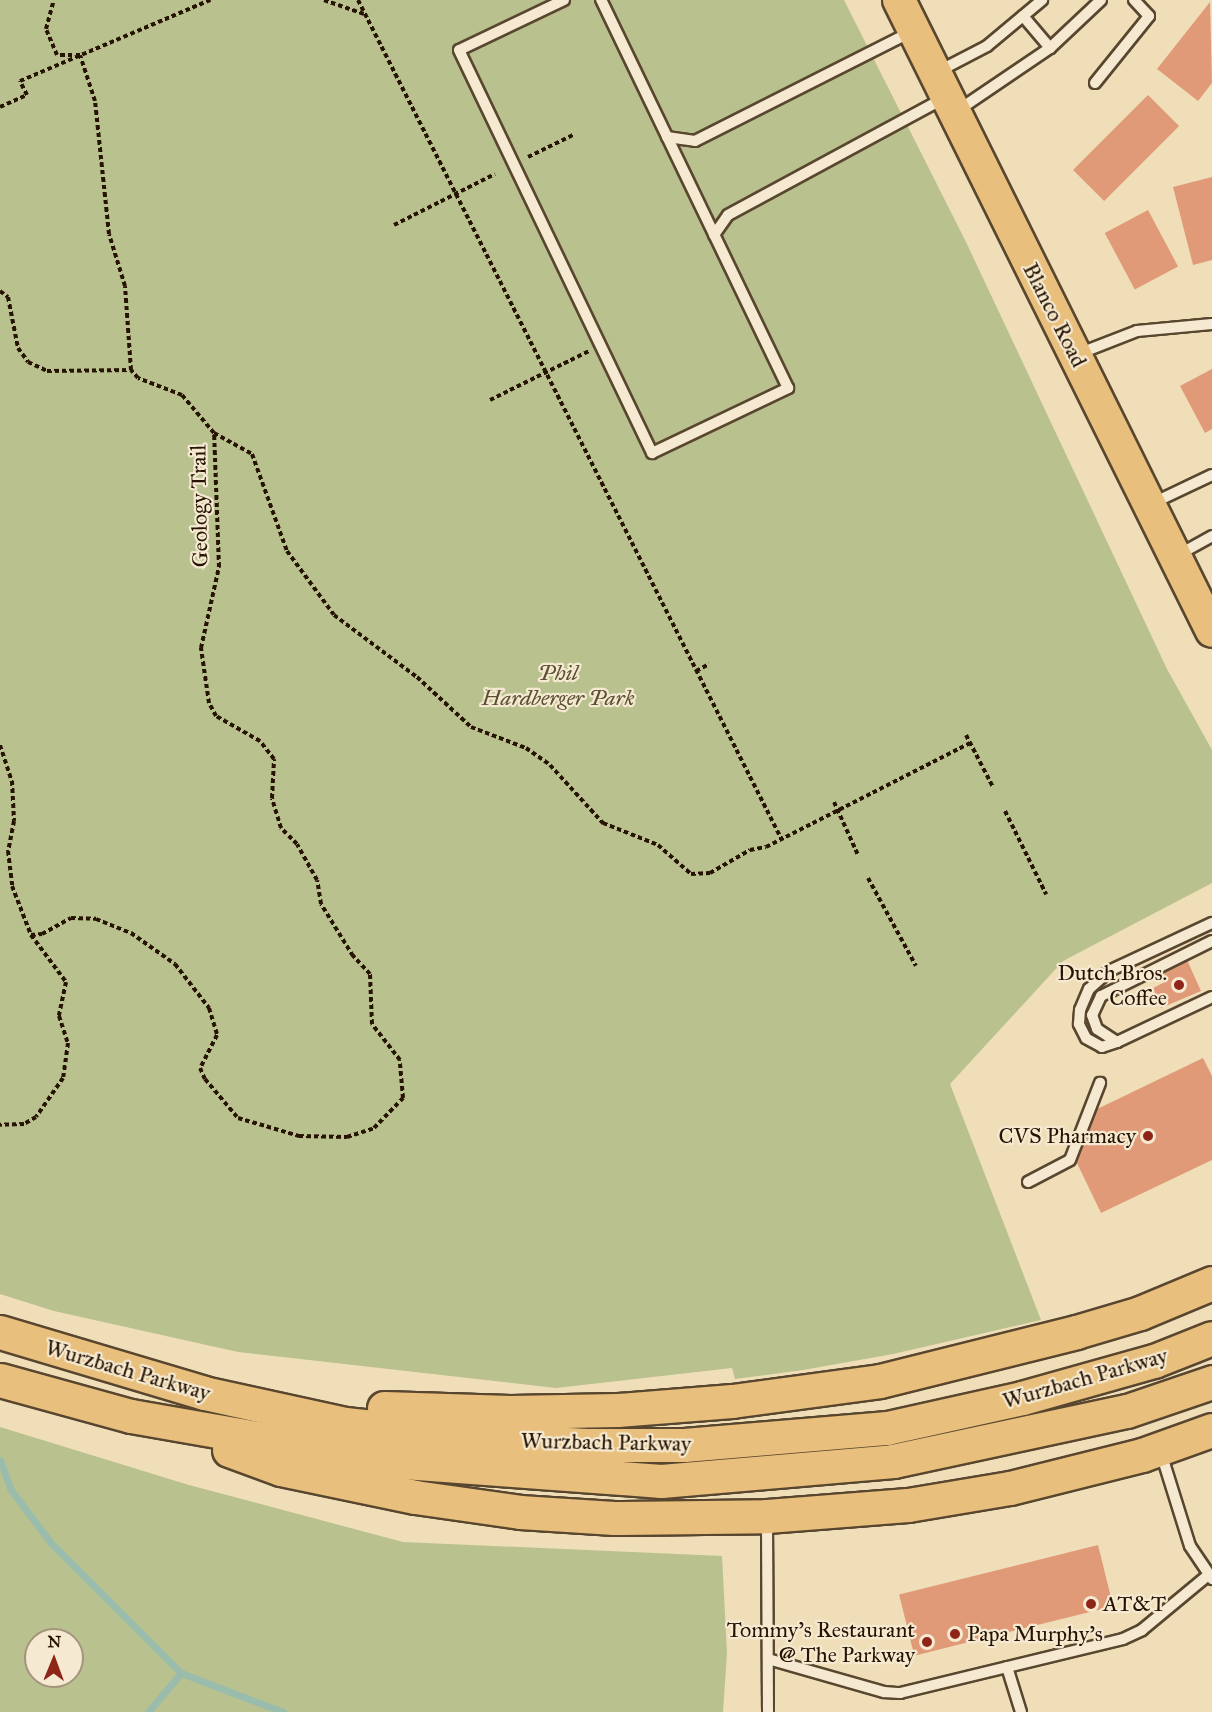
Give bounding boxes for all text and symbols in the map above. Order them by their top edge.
street label: Blanco Road [1017,258,1093,372]
street label: Geology Trail [185,444,213,568]
park label: Phil Hardberger Park [482,659,634,710]
place label: Dutch Bros. Coffee [1057,959,1167,1010]
marker: Dutch Bros. Coffee [1172,978,1186,992]
place label: CVS Pharmacy [999,1123,1136,1149]
marker: CVS Pharmacy [1141,1129,1155,1143]
street label: Wurzbach Parkway [42,1334,214,1406]
street label: Wurzbach Parkway [999,1342,1171,1414]
street label: Wurzbach Parkway [521,1427,691,1457]
place label: AT&T [1103,1591,1166,1617]
marker: AT&T [1084,1597,1098,1611]
place label: Tommy's Restaurant @ The Parkway [727,1616,915,1668]
place label: Papa Murphy's [967,1621,1103,1647]
marker: Papa Murphy's [948,1627,962,1641]
north arrow [24,1628,84,1688]
text: N [47,1632,61,1651]
marker: Tommy's Restaurant @ The Parkway [920,1635,934,1649]

